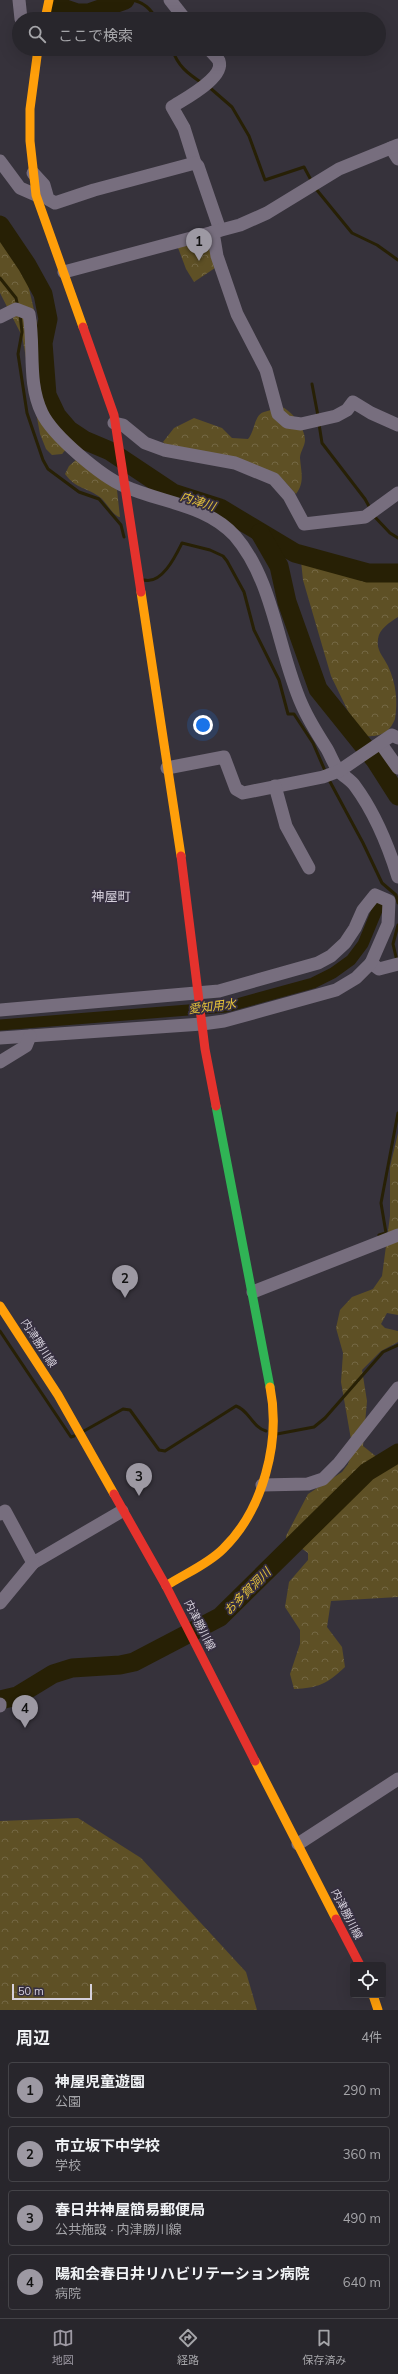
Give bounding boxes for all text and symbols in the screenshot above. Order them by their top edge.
search box [12,12,386,56]
icon: search [26,23,48,45]
text: ここで検索 [58,26,133,45]
pin: 1 [186,228,212,261]
water label: 内津川 [179,488,219,514]
your location [193,715,213,735]
district label: 神屋町 [91,888,131,904]
water label: 愛知用水 [187,995,239,1016]
pin: 2 [112,1265,138,1298]
street label: 内津勝川線 [18,1316,60,1370]
pin: 3 [126,1463,152,1496]
water label: お多賀洞川 [220,1563,275,1618]
street label: 内津勝川線 [181,1597,219,1653]
pin: 4 [12,1695,38,1728]
street label: 内津勝川線 [328,1886,366,1942]
map controls [350,1962,386,1998]
button: locate [350,1962,386,1998]
scale bar [12,1982,92,2001]
text: 50 m [18,1984,44,1998]
text: 周辺 [16,2027,50,2048]
text: 4件 [361,2029,382,2045]
text: 神屋児童遊園 [55,2072,145,2091]
text: 1 [26,2082,34,2098]
text: 290 m [343,2082,381,2098]
text: 公園 [55,2093,81,2109]
text: 市立坂下中学校 [55,2136,160,2155]
text: 2 [26,2146,34,2162]
text: 360 m [343,2146,381,2162]
text: 学校 [55,2157,81,2173]
text: 春日井神屋簡易郵便局 [55,2200,205,2219]
text: 3 [26,2210,34,2226]
text: 490 m [343,2210,381,2226]
text: 公共施設 · 内津勝川線 [55,2221,182,2237]
text: 陽和会春日井リハビリテーション病院 [55,2264,310,2283]
text: 4 [26,2274,34,2290]
text: 640 m [343,2274,381,2290]
text: 病院 [55,2285,81,2301]
tab: 地図 [52,2327,74,2367]
tab: 経路 [177,2327,199,2367]
tab: 保存済み [302,2327,346,2367]

